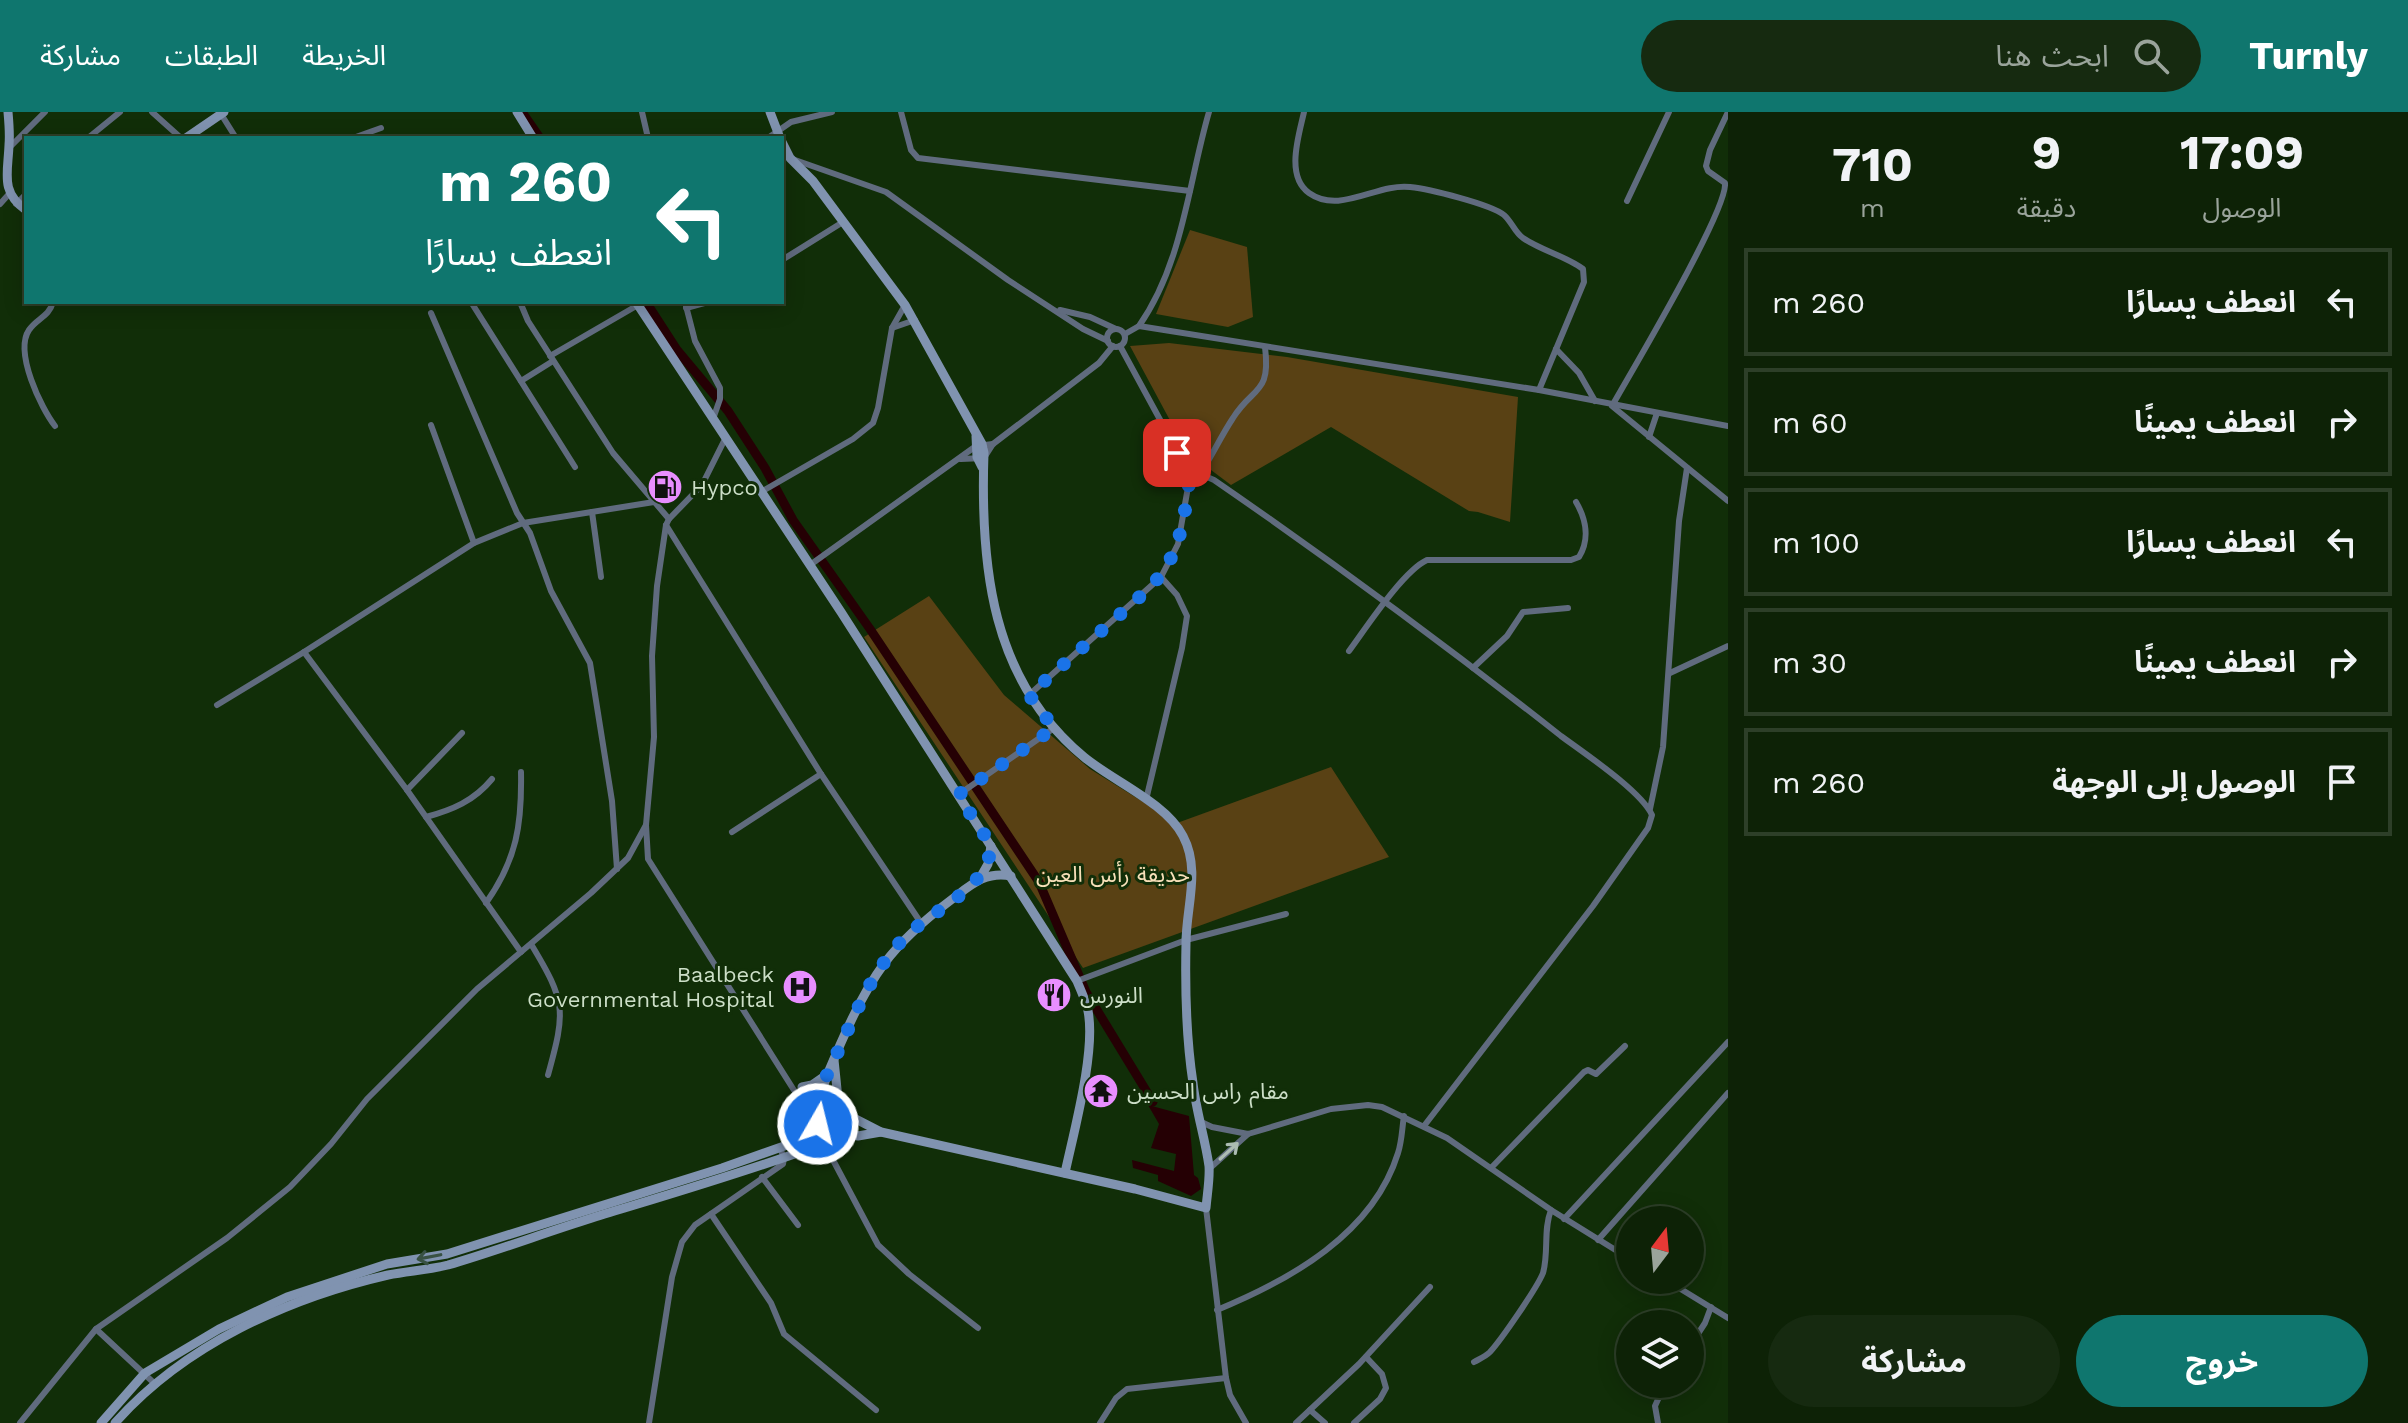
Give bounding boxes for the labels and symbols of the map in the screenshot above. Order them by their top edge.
pin [1143,419,1211,487]
fuel station icon: Hypco [646,468,684,506]
place label: Hypco [691,475,758,500]
park label: حديقة رأس العين [1036,861,1190,888]
place label: Baalbeck Governmental Hospital [527,962,774,1012]
hospital icon: Baalbeck Governmental Hospital [781,968,819,1006]
restaurant icon: النورس [1035,976,1073,1014]
place label: النورس [1080,983,1143,1009]
temple icon: مقام راس الحسين [1082,1072,1120,1110]
place label: مقام راس الحسين [1127,1079,1289,1108]
position arrow [776,1082,860,1166]
one-way arrow [1218,1143,1238,1161]
north arrow [1616,1206,1704,1294]
one-way arrow [417,1251,442,1266]

